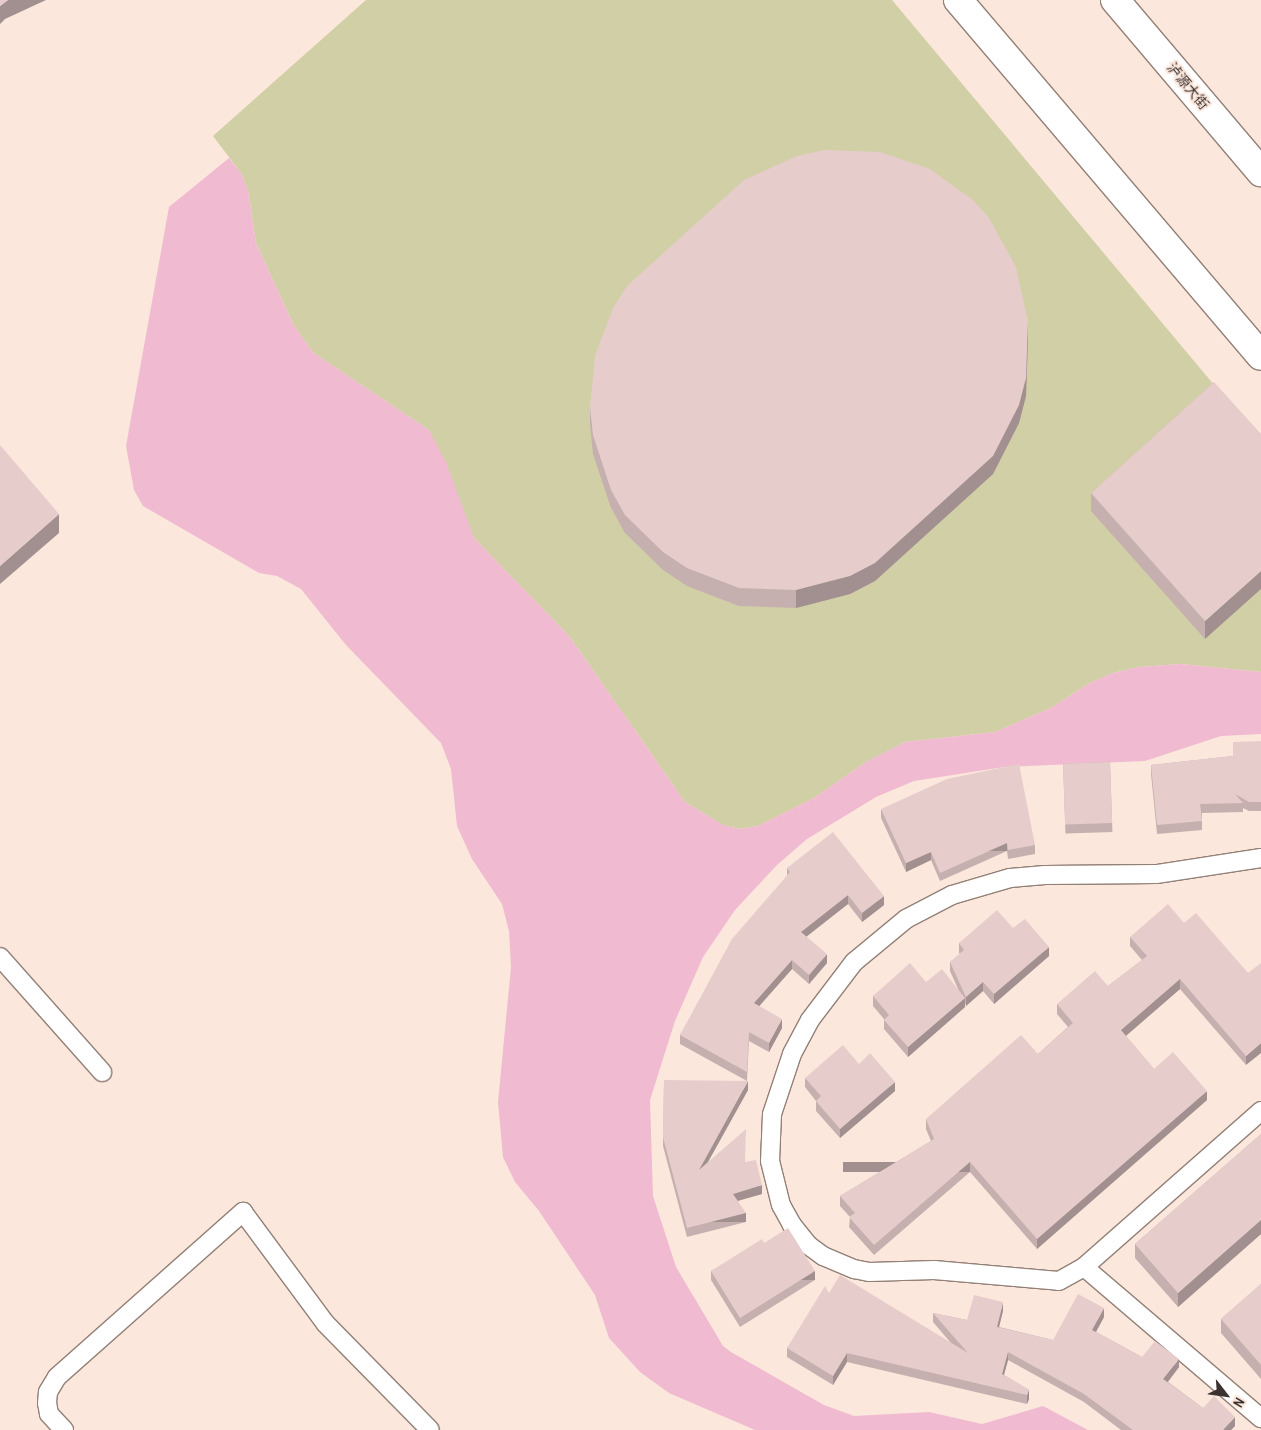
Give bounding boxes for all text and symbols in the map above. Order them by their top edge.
street label: 泸源大街 [1164,59,1212,113]
north arrow [1201,1370,1251,1420]
text: N [1229,1394,1249,1411]

